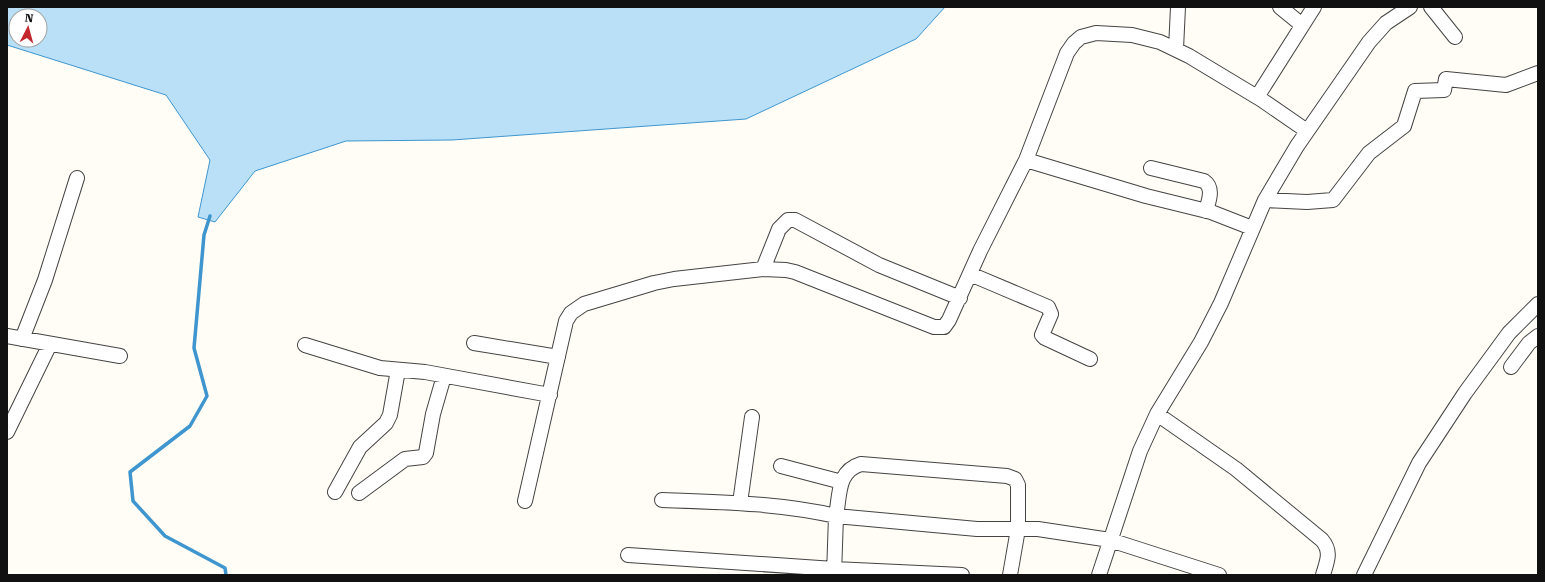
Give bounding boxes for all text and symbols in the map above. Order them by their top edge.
north arrow [8,8,48,48]
text: N [24,12,34,26]

